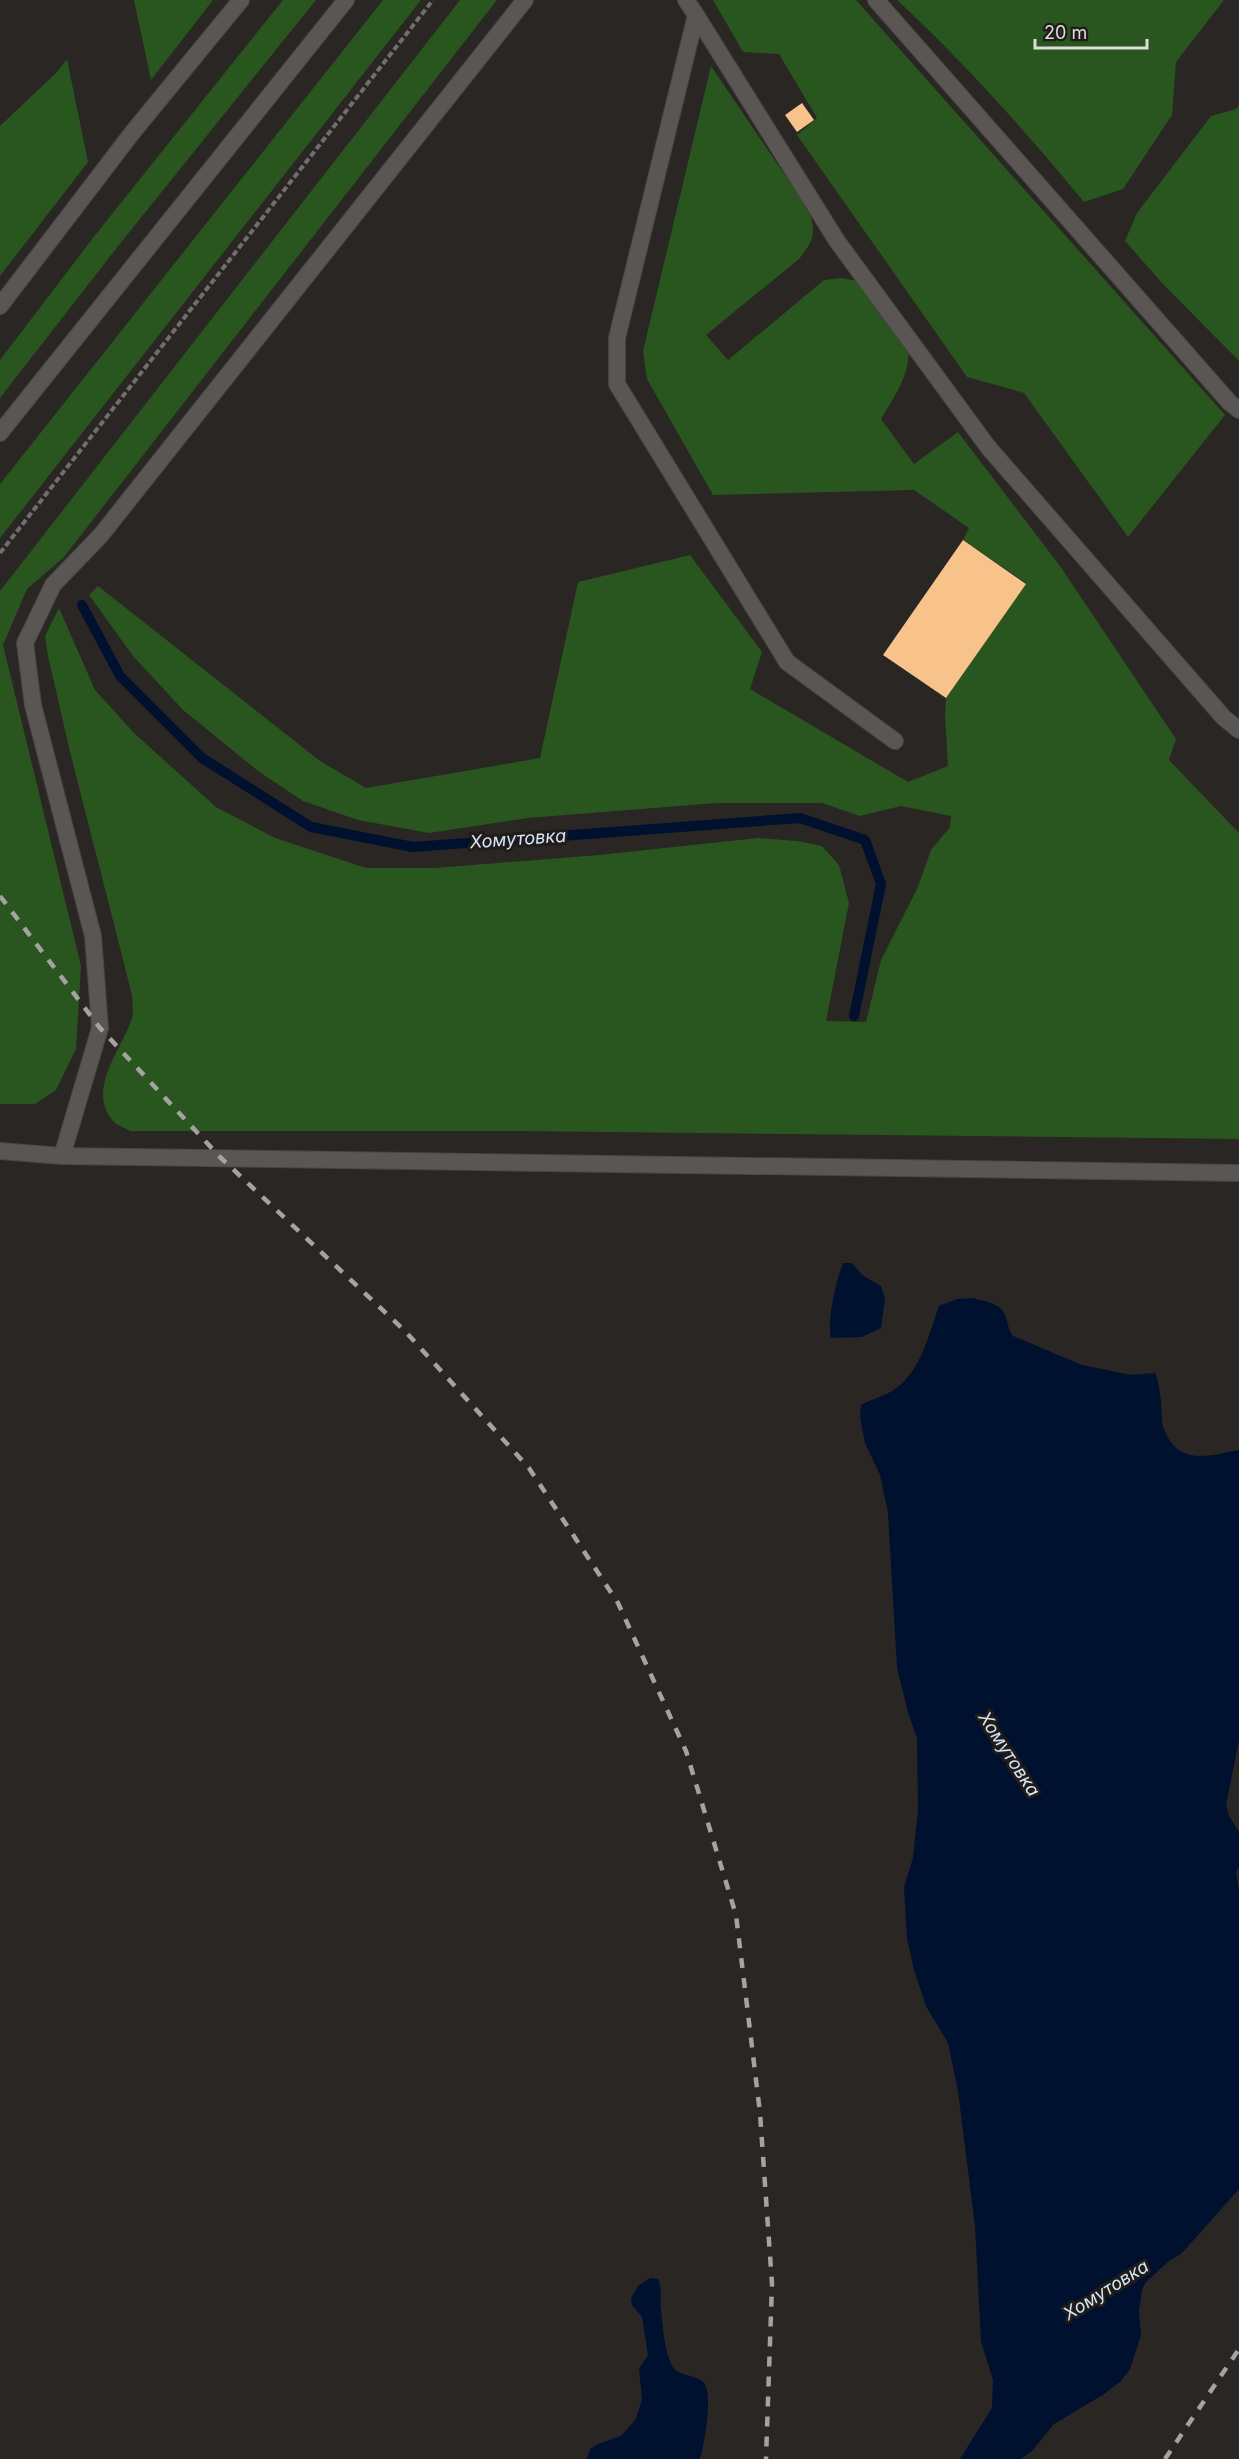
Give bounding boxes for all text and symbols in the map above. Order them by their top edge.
scale bar [1035,12,1148,50]
text: 20 m [1044,22,1087,43]
water label: Хомутовка [468,825,567,852]
water label: Хомутовка [974,1707,1044,1800]
water label: Хомутовка [1058,2255,1152,2325]

